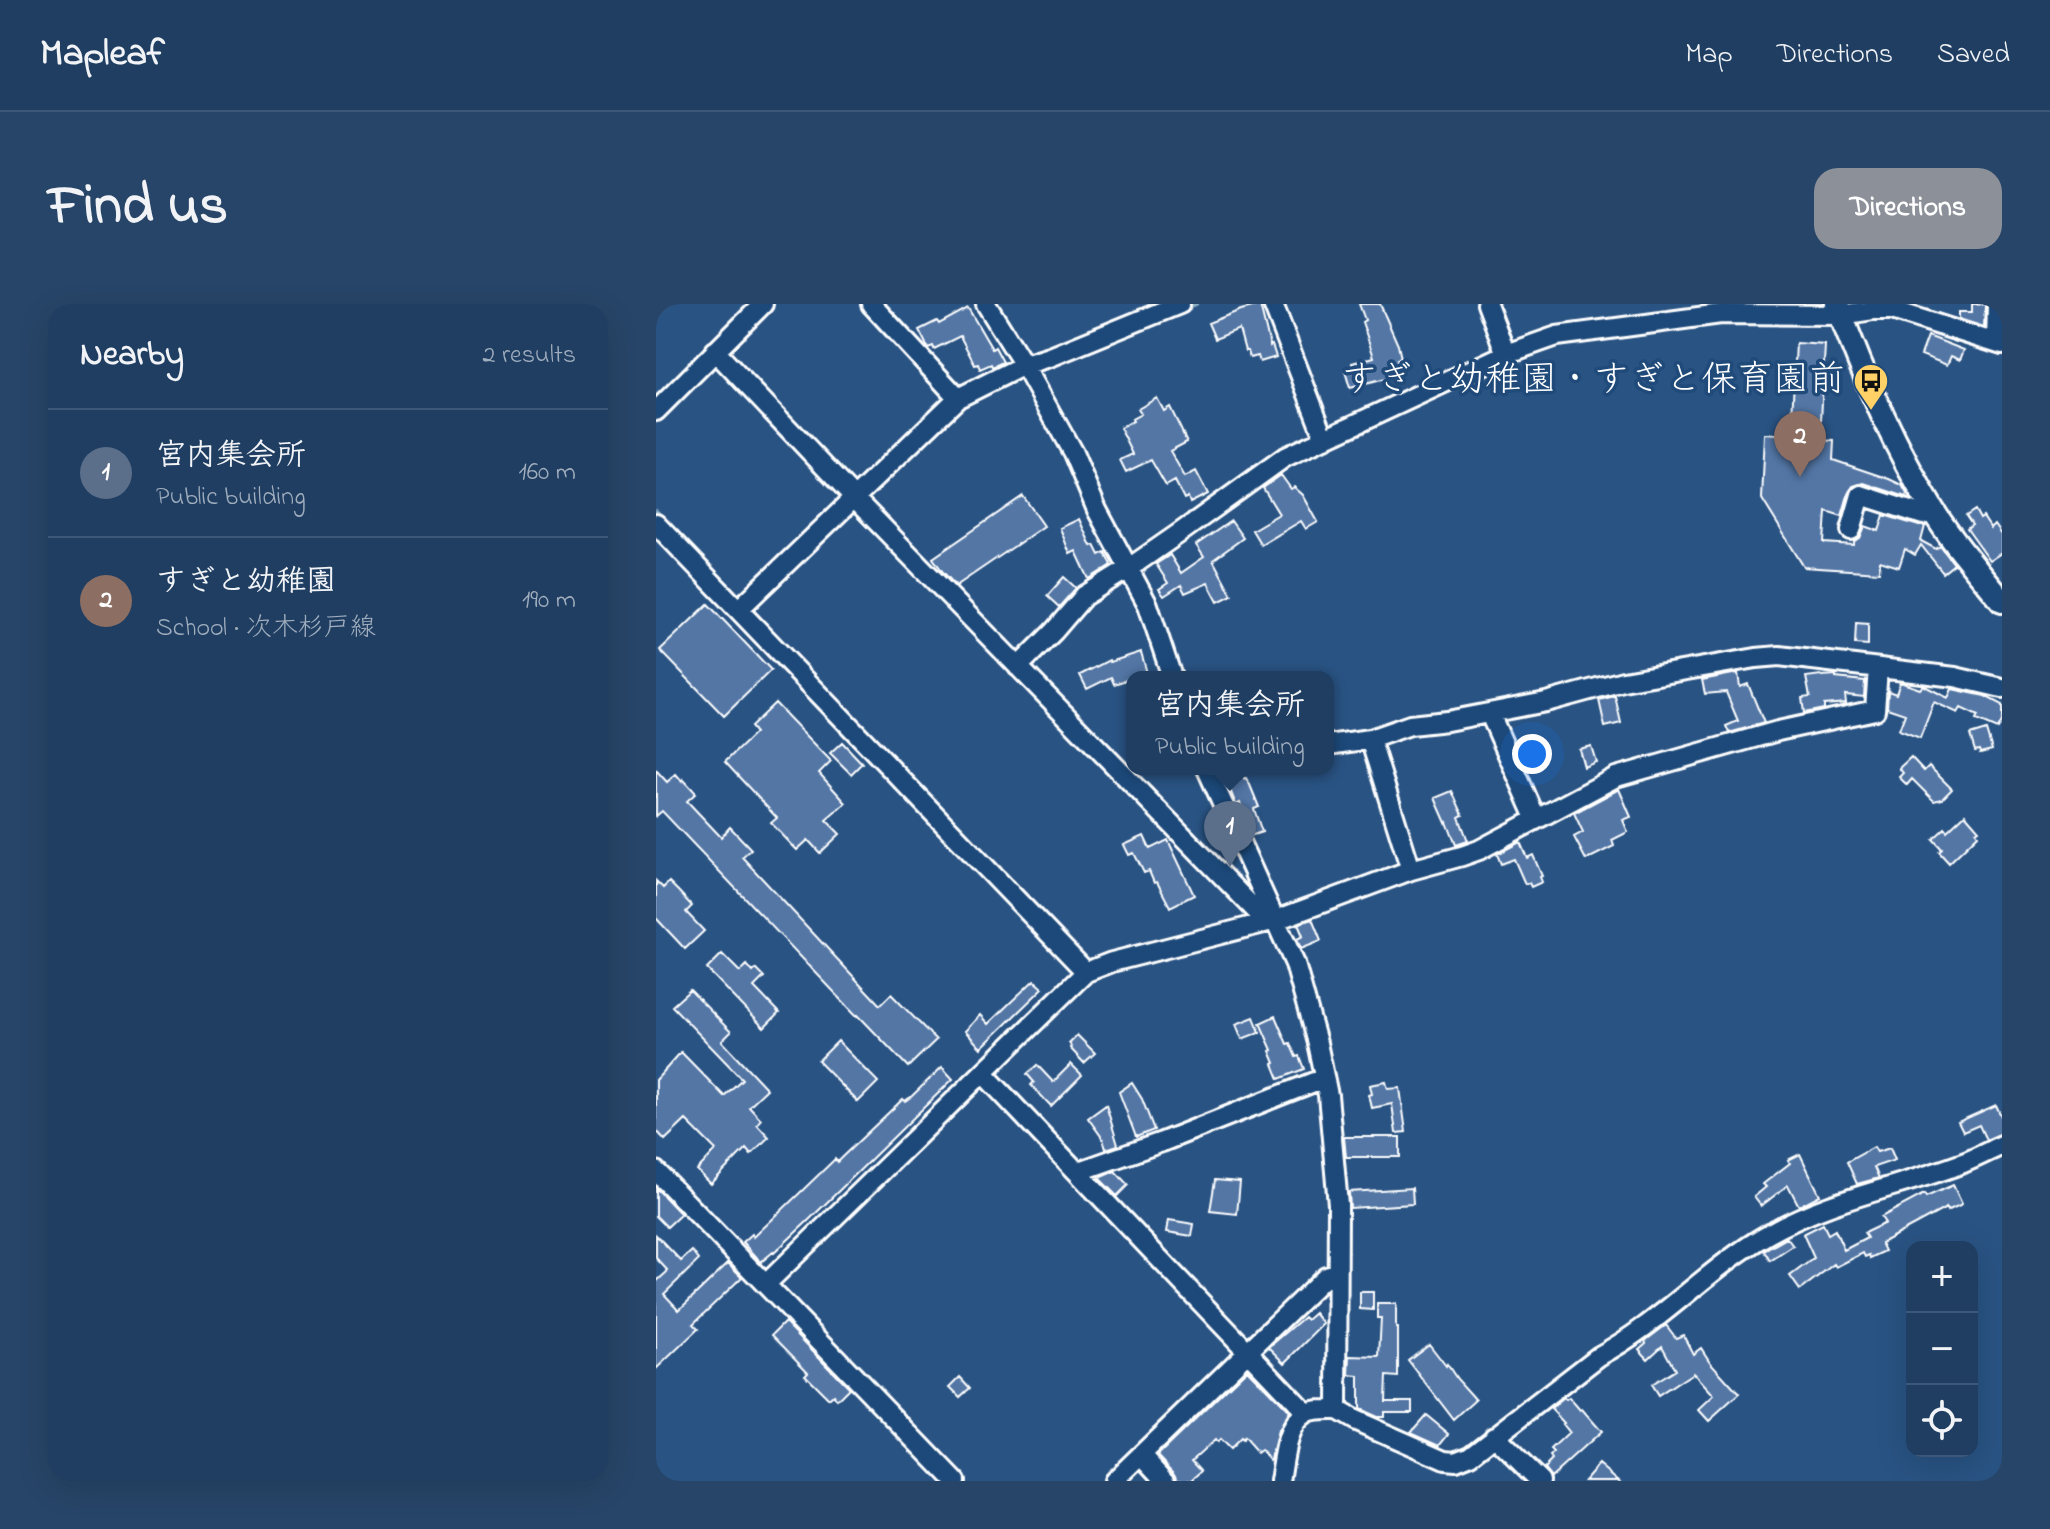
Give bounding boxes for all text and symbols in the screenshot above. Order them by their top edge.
text: Mapleaf [40,27,165,83]
text: Map [1685,35,1733,76]
text: Directions [1777,35,1893,76]
text: Saved [1937,35,2010,76]
text: Find us [48,168,228,249]
button: Directions [1814,168,2002,249]
text: Nearby [80,331,184,381]
text: 2 results [483,337,576,375]
place label: すぎと幼稚園・すぎと保育園前 [1341,355,1845,408]
bus stop icon: すぎと幼稚園・すぎと保育園前 [1852,362,1890,412]
pin: 2 [1774,411,1826,477]
text: 宮内集会所 [156,435,306,479]
text: 1 [102,454,110,492]
text: 160 m [518,454,576,492]
text: Public building [156,479,306,517]
text: すぎと幼稚園 [156,561,336,605]
text: 2 [100,582,112,620]
text: 190 m [522,582,576,620]
text: School · 次木杉戸線 [156,610,376,648]
popup [1126,671,1334,775]
text: 宮内集会所 [1155,685,1305,729]
text: Public building [1155,729,1305,767]
your location [1512,734,1552,774]
pin: 1 [1204,801,1256,867]
map controls [1906,1241,1978,1457]
button: + [1906,1241,1978,1313]
button: − [1906,1313,1978,1385]
button: locate [1906,1385,1978,1457]

